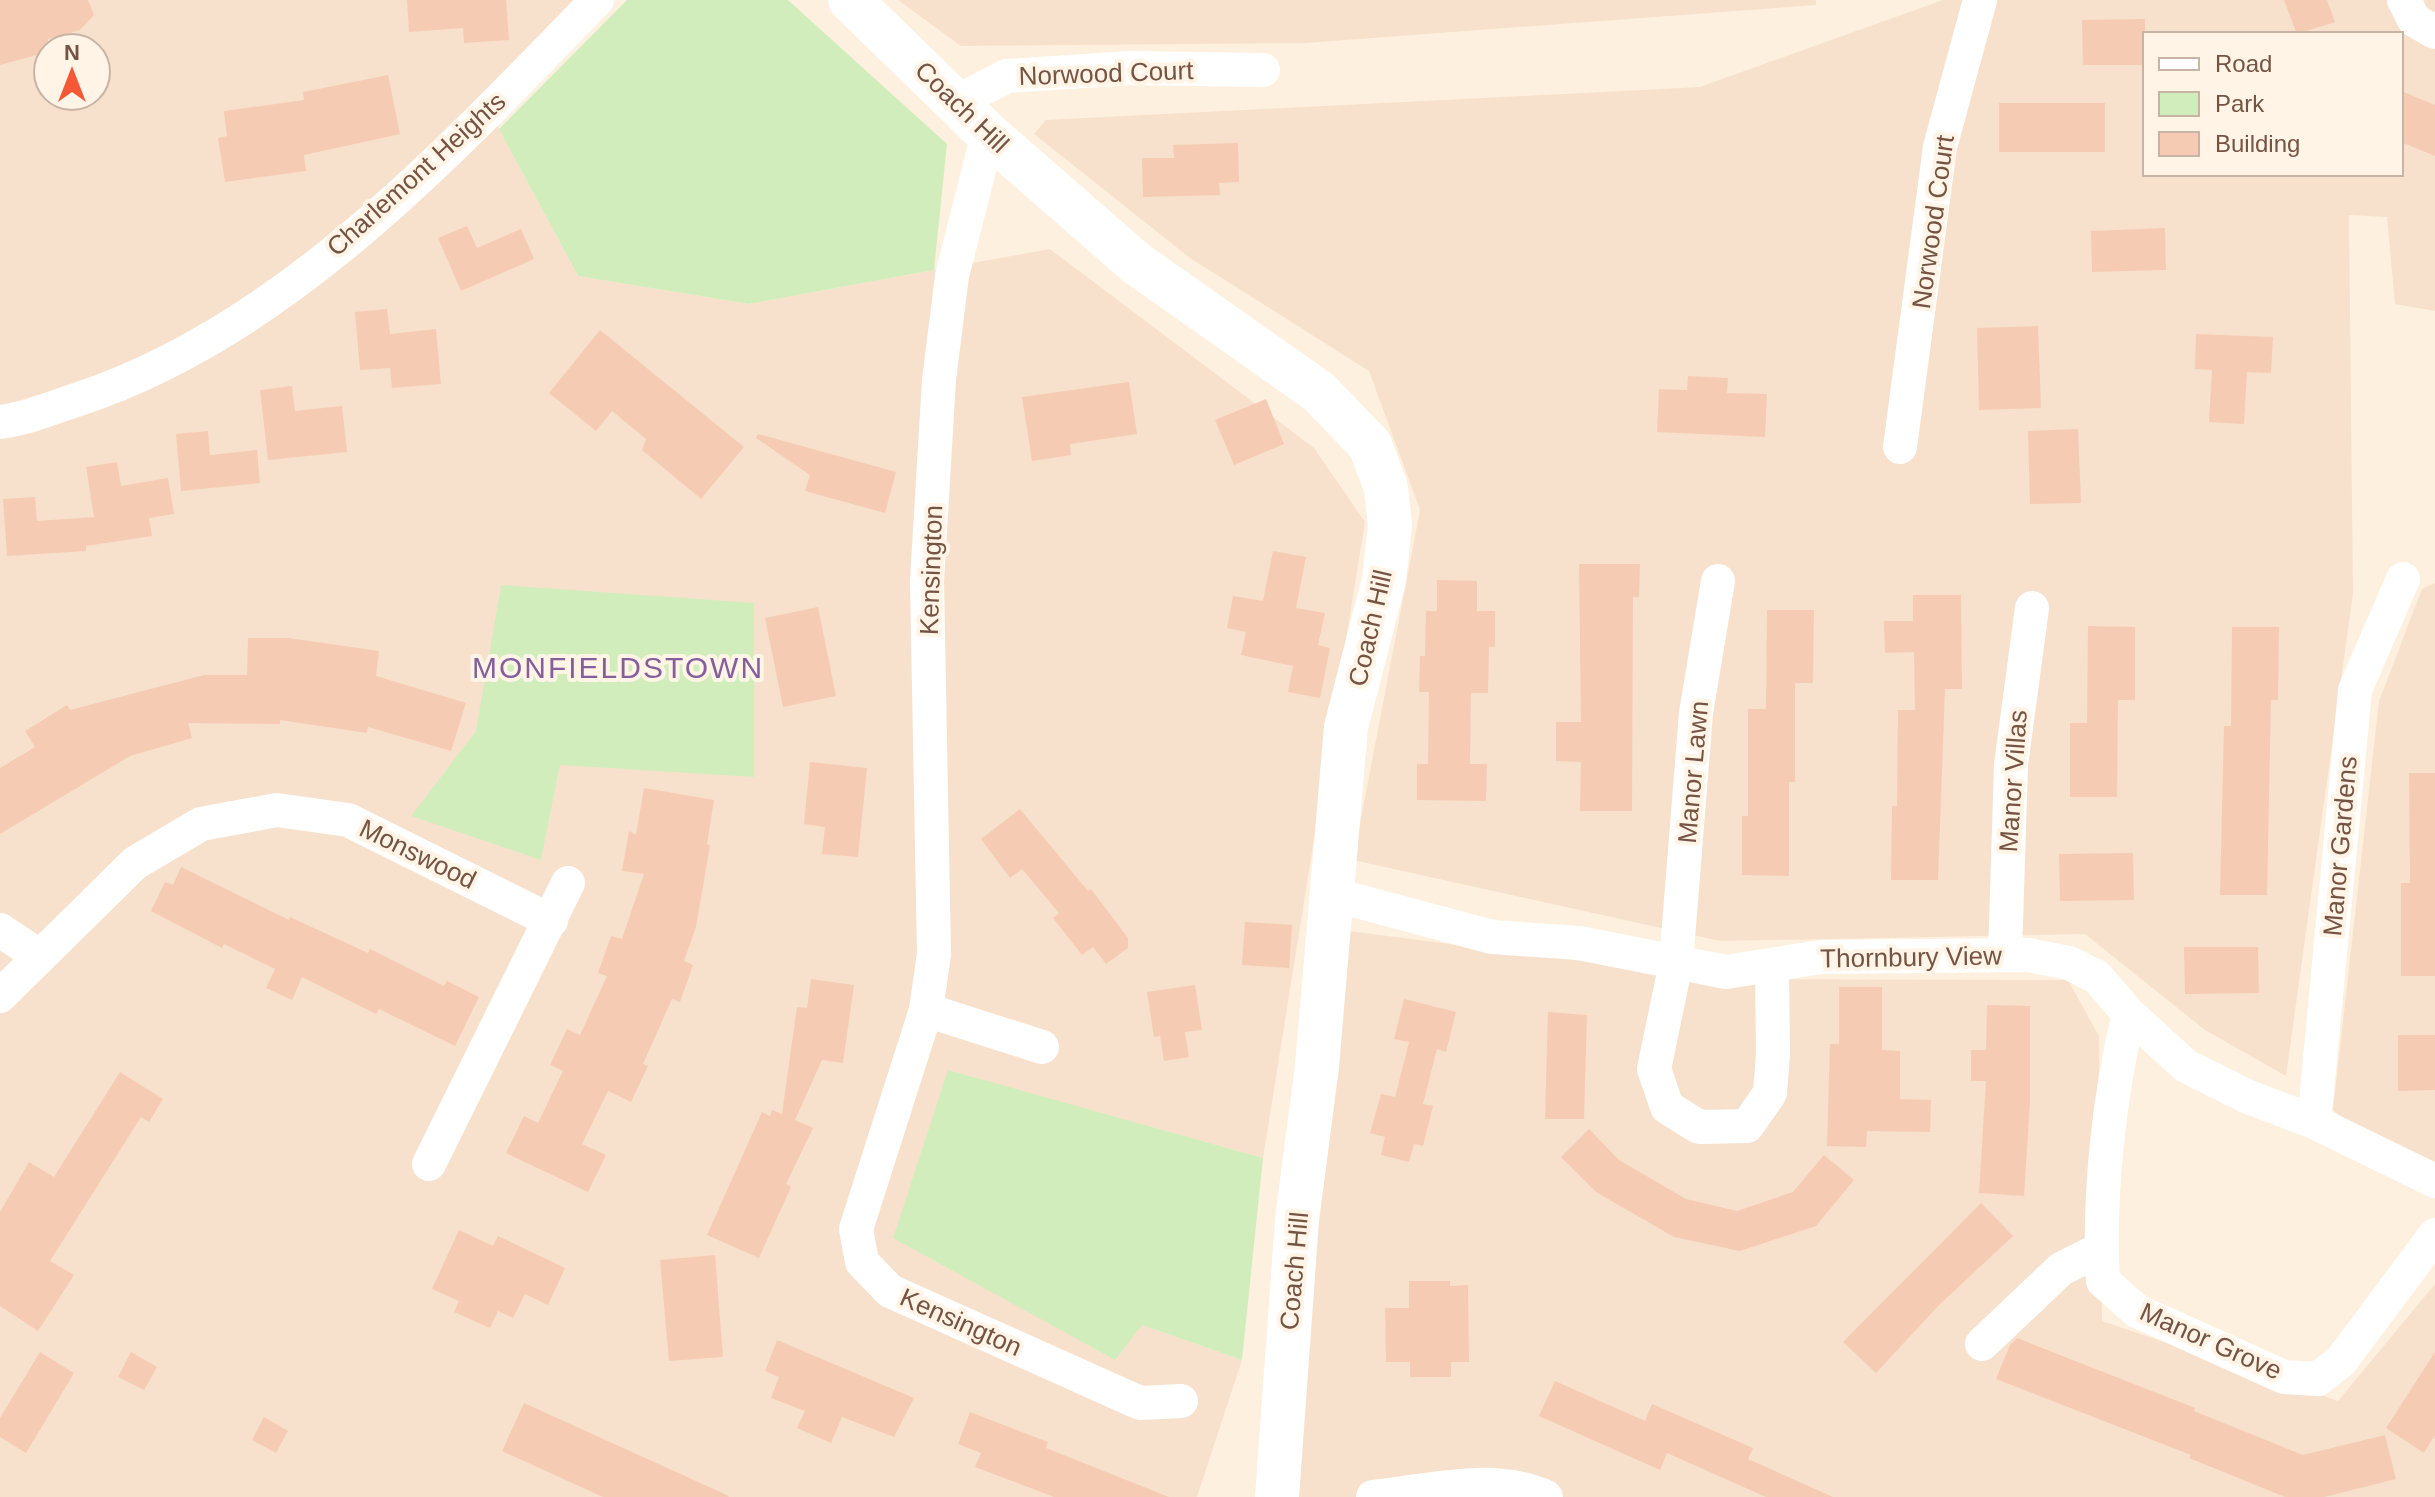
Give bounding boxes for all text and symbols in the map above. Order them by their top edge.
north arrow [32,32,112,112]
legend [2143,32,2403,176]
text: N [64,40,80,65]
text: Road [2215,50,2272,77]
street label: Coach Hill [909,55,1015,159]
street label: Norwood Court [1018,55,1195,91]
street label: Charlemont Heights [321,86,511,262]
text: Park [2215,90,2265,117]
text: Building [2215,130,2300,157]
street label: Norwood Court [1906,133,1960,311]
street label: Kensington [914,504,948,636]
street label: Coach Hill [1342,567,1398,689]
district label: MONFIELDSTOWN [472,651,764,684]
street label: Manor Lawn [1672,699,1714,845]
street label: Manor Villas [1993,709,2033,853]
street label: Manor Gardens [2317,755,2363,937]
street label: Monswood [355,813,481,895]
street label: Thornbury View [1820,940,2002,974]
street label: Coach Hill [1274,1211,1314,1331]
street label: Kensington [895,1282,1027,1362]
street label: Manor Grove [2136,1296,2286,1386]

